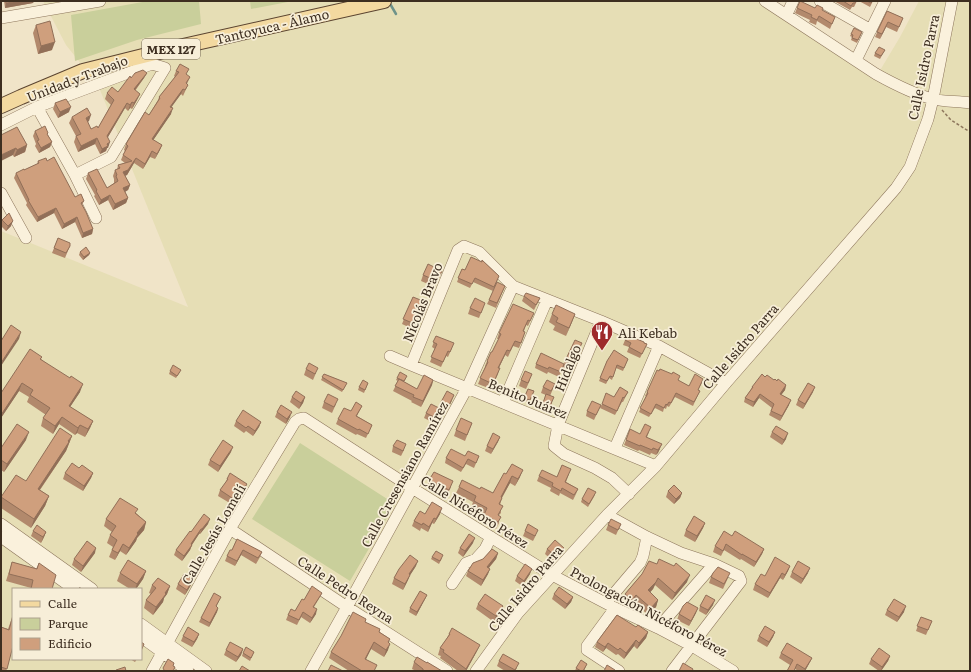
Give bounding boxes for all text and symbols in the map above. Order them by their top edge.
street label: Tantoyuca - Álamo [213,4,331,48]
street label: Calle Isidro Parra [903,12,943,122]
road number: MEX 127 [142,39,200,59]
street label: Unidad y Trabajo [24,50,131,106]
street label: Nicolás Bravo [397,259,447,345]
street label: Calle Isidro Parra [698,299,782,393]
restaurant icon: Ali Kebab [589,319,615,352]
place label: Ali Kebab [618,323,677,342]
street label: Hidalgo [549,341,585,394]
street label: Benito Juárez [485,373,571,423]
street label: Calle Cresensiano Ramírez [356,397,452,551]
street label: Calle Nicéforo Pérez [417,470,533,552]
street label: Calle Jesús Lomelí [176,480,250,588]
street label: Calle Isidro Parra [483,541,567,635]
street label: Calle Pedro Reyna [294,551,398,627]
street label: Prolongación Nicéforo Pérez [567,561,731,661]
legend [12,588,142,660]
text: Calle [48,594,77,612]
text: Parque [48,614,88,632]
text: Edificio [48,634,92,652]

